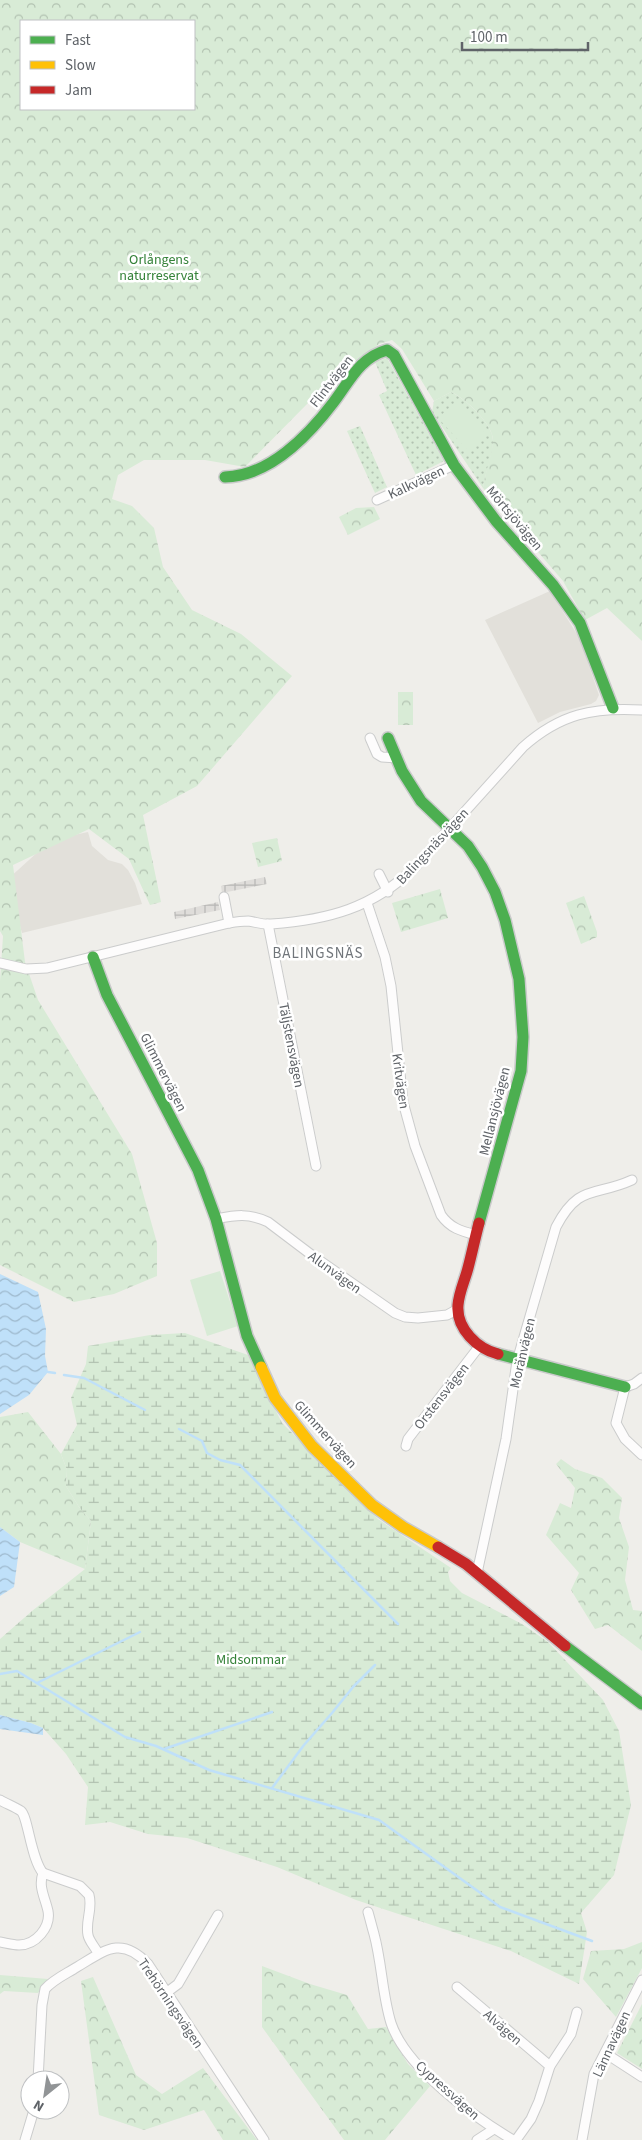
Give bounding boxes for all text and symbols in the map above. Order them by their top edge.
legend [20,20,195,110]
scale bar [462,20,588,52]
text: 100 m [470,27,508,48]
text: Fast [65,30,91,51]
text: Slow [65,55,96,76]
text: Jam [65,80,92,101]
park label: Orlångens naturreservat [119,250,199,286]
street label: Flintvägen [305,351,358,412]
street label: Kalkvägen [385,461,448,505]
street label: Mörtsjövägen [481,482,547,555]
street label: Balingsnäsvägen [392,804,474,889]
district label: BALINGSNÄS [272,943,364,964]
street label: Täljstensvägen [273,1001,309,1089]
street label: Glimmervägen [135,1030,191,1115]
street label: Kritvägen [386,1052,414,1110]
street label: Mellansjövägen [474,1065,516,1158]
street label: Alunvägen [304,1247,365,1299]
street label: Moränvägen [505,1316,541,1390]
street label: Orstensvägen [409,1359,474,1434]
street label: Glimmervägen [289,1396,361,1473]
park label: Midsommar [216,1650,286,1670]
street label: Trehörningsvägen [133,1954,208,2053]
street label: Alvägen [478,2005,526,2050]
street label: Lännavägen [588,2008,636,2081]
street label: Cypressvägen [411,2056,484,2125]
north arrow [20,2070,70,2120]
text: N [30,2094,48,2116]

